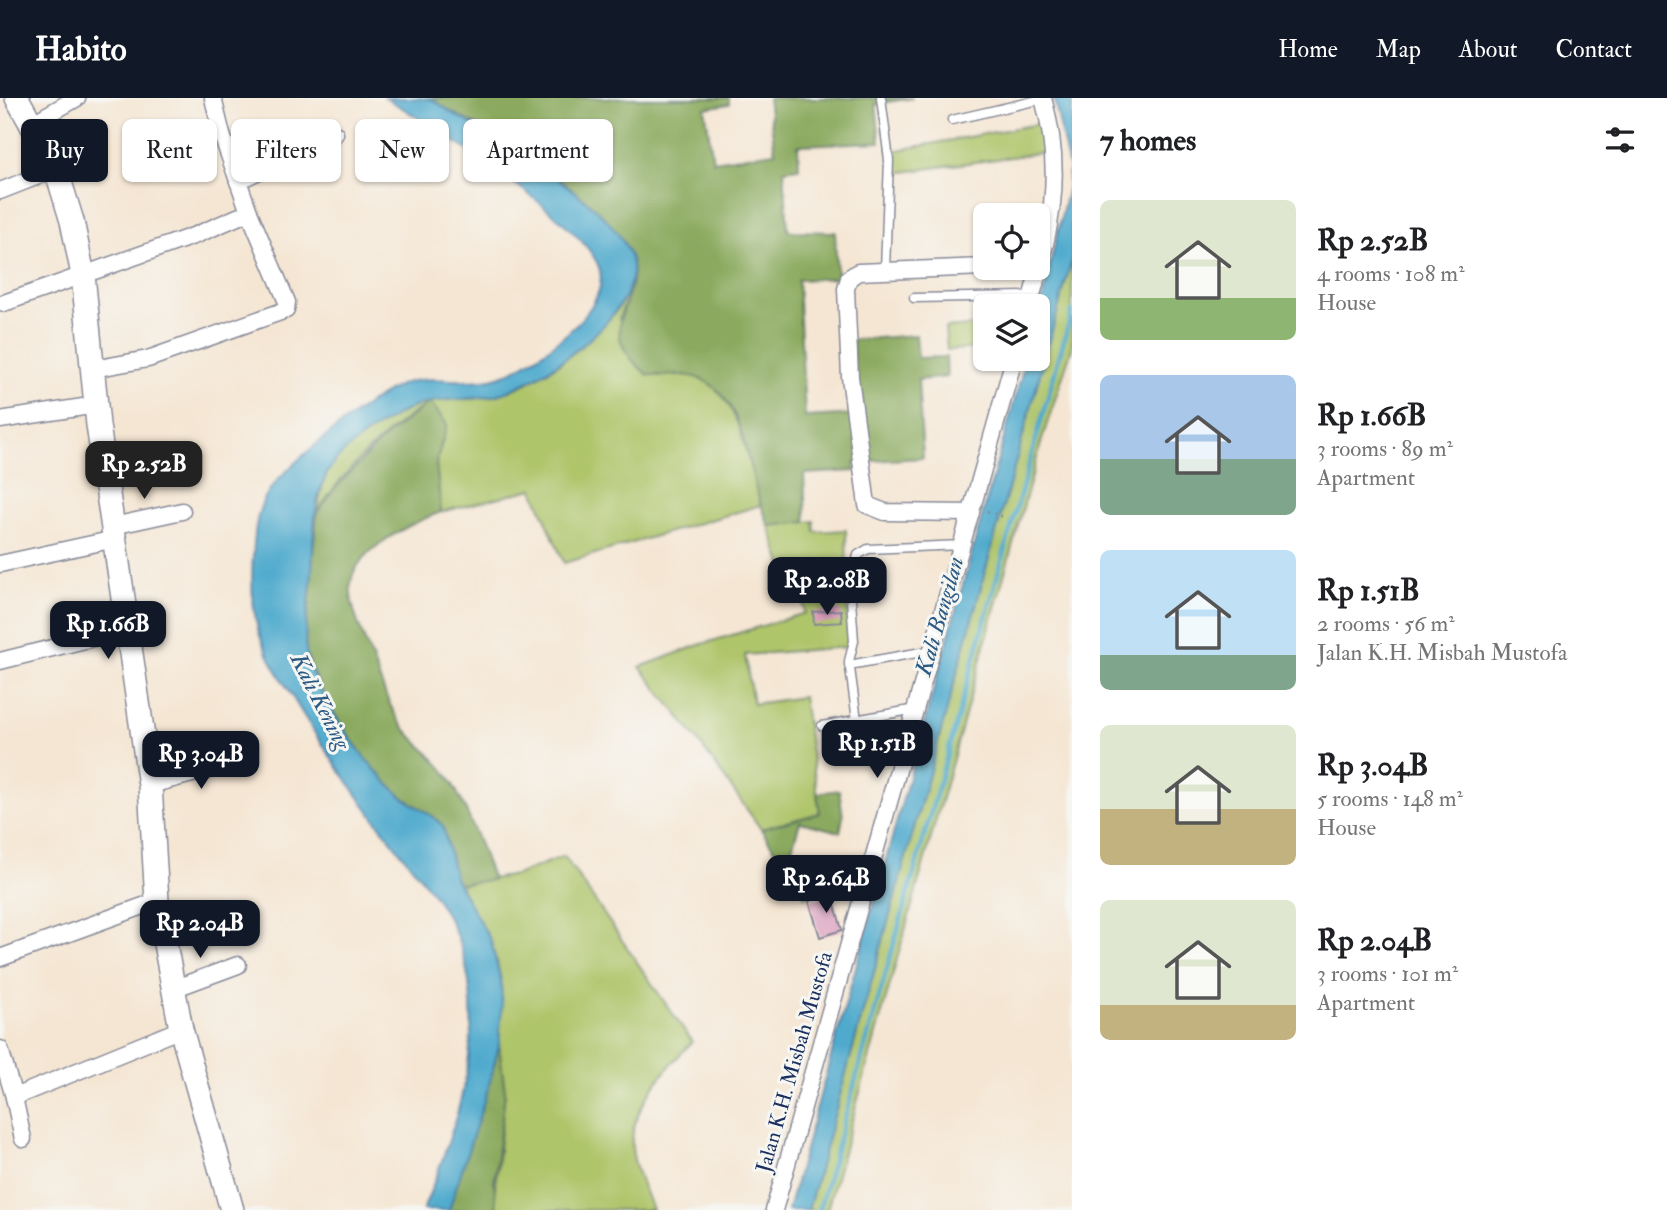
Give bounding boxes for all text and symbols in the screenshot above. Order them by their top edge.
text: Habito [35,29,127,70]
text: Home [1278,34,1338,65]
text: Map [1376,34,1421,65]
text: About [1459,34,1518,65]
text: Contact [1556,34,1632,65]
chip: Buy [21,119,108,182]
chip: Rent [122,119,217,182]
chip: Filters [231,119,341,182]
chip: New [355,119,449,182]
chip: Apartment [463,119,613,182]
icon: filters [1601,121,1639,159]
text: 7 homes [1100,122,1196,159]
map controls [973,203,1050,371]
button: locate [973,203,1050,280]
text: Rp 2.52B [1317,222,1428,259]
icon: home [1156,228,1240,312]
text: 4 rooms · 108 m² [1317,259,1465,288]
text: House [1317,288,1376,317]
button: layers [973,294,1050,371]
text: Rp 1.66B [1317,397,1426,434]
icon: home [1156,403,1240,487]
text: 3 rooms · 89 m² [1317,434,1453,463]
pin: Rp 2.52B [72,442,216,501]
text: Rp 2.52B [101,449,187,478]
text: Apartment [1317,463,1415,492]
water label: Kali Bangilan [908,553,970,680]
pin: Rp 2.08B [755,558,899,617]
text: Rp 2.08B [784,565,870,594]
text: Rp 1.51B [1317,572,1420,609]
icon: home [1156,578,1240,662]
pin: Rp 1.66B [36,602,180,661]
text: Rp 1.66B [66,609,150,638]
text: 2 rooms · 56 m² [1317,609,1455,638]
text: Jalan K.H. Misbah Mustofa [1317,638,1567,667]
water label: Kali Kening [283,647,358,756]
pin: Rp 1.51B [805,720,949,780]
text: Rp 1.51B [838,728,916,757]
pin: Rp 3.04B [129,732,273,791]
text: Rp 3.04B [158,739,244,768]
text: Rp 3.04B [1317,747,1428,784]
icon: home [1156,753,1240,837]
text: 5 rooms · 148 m² [1317,784,1463,813]
text: House [1317,813,1376,842]
pin: Rp 2.64B [754,856,898,915]
text: Rp 2.64B [782,863,870,892]
pin: Rp 2.04B [128,900,272,960]
text: Rp 2.04B [156,908,244,937]
text: Rp 2.04B [1317,922,1432,959]
icon: home [1156,928,1240,1012]
street label: Jalan K.H. Misbah Mustofa [750,948,839,1177]
text: 3 rooms · 101 m² [1317,959,1458,988]
text: Apartment [1317,988,1415,1017]

